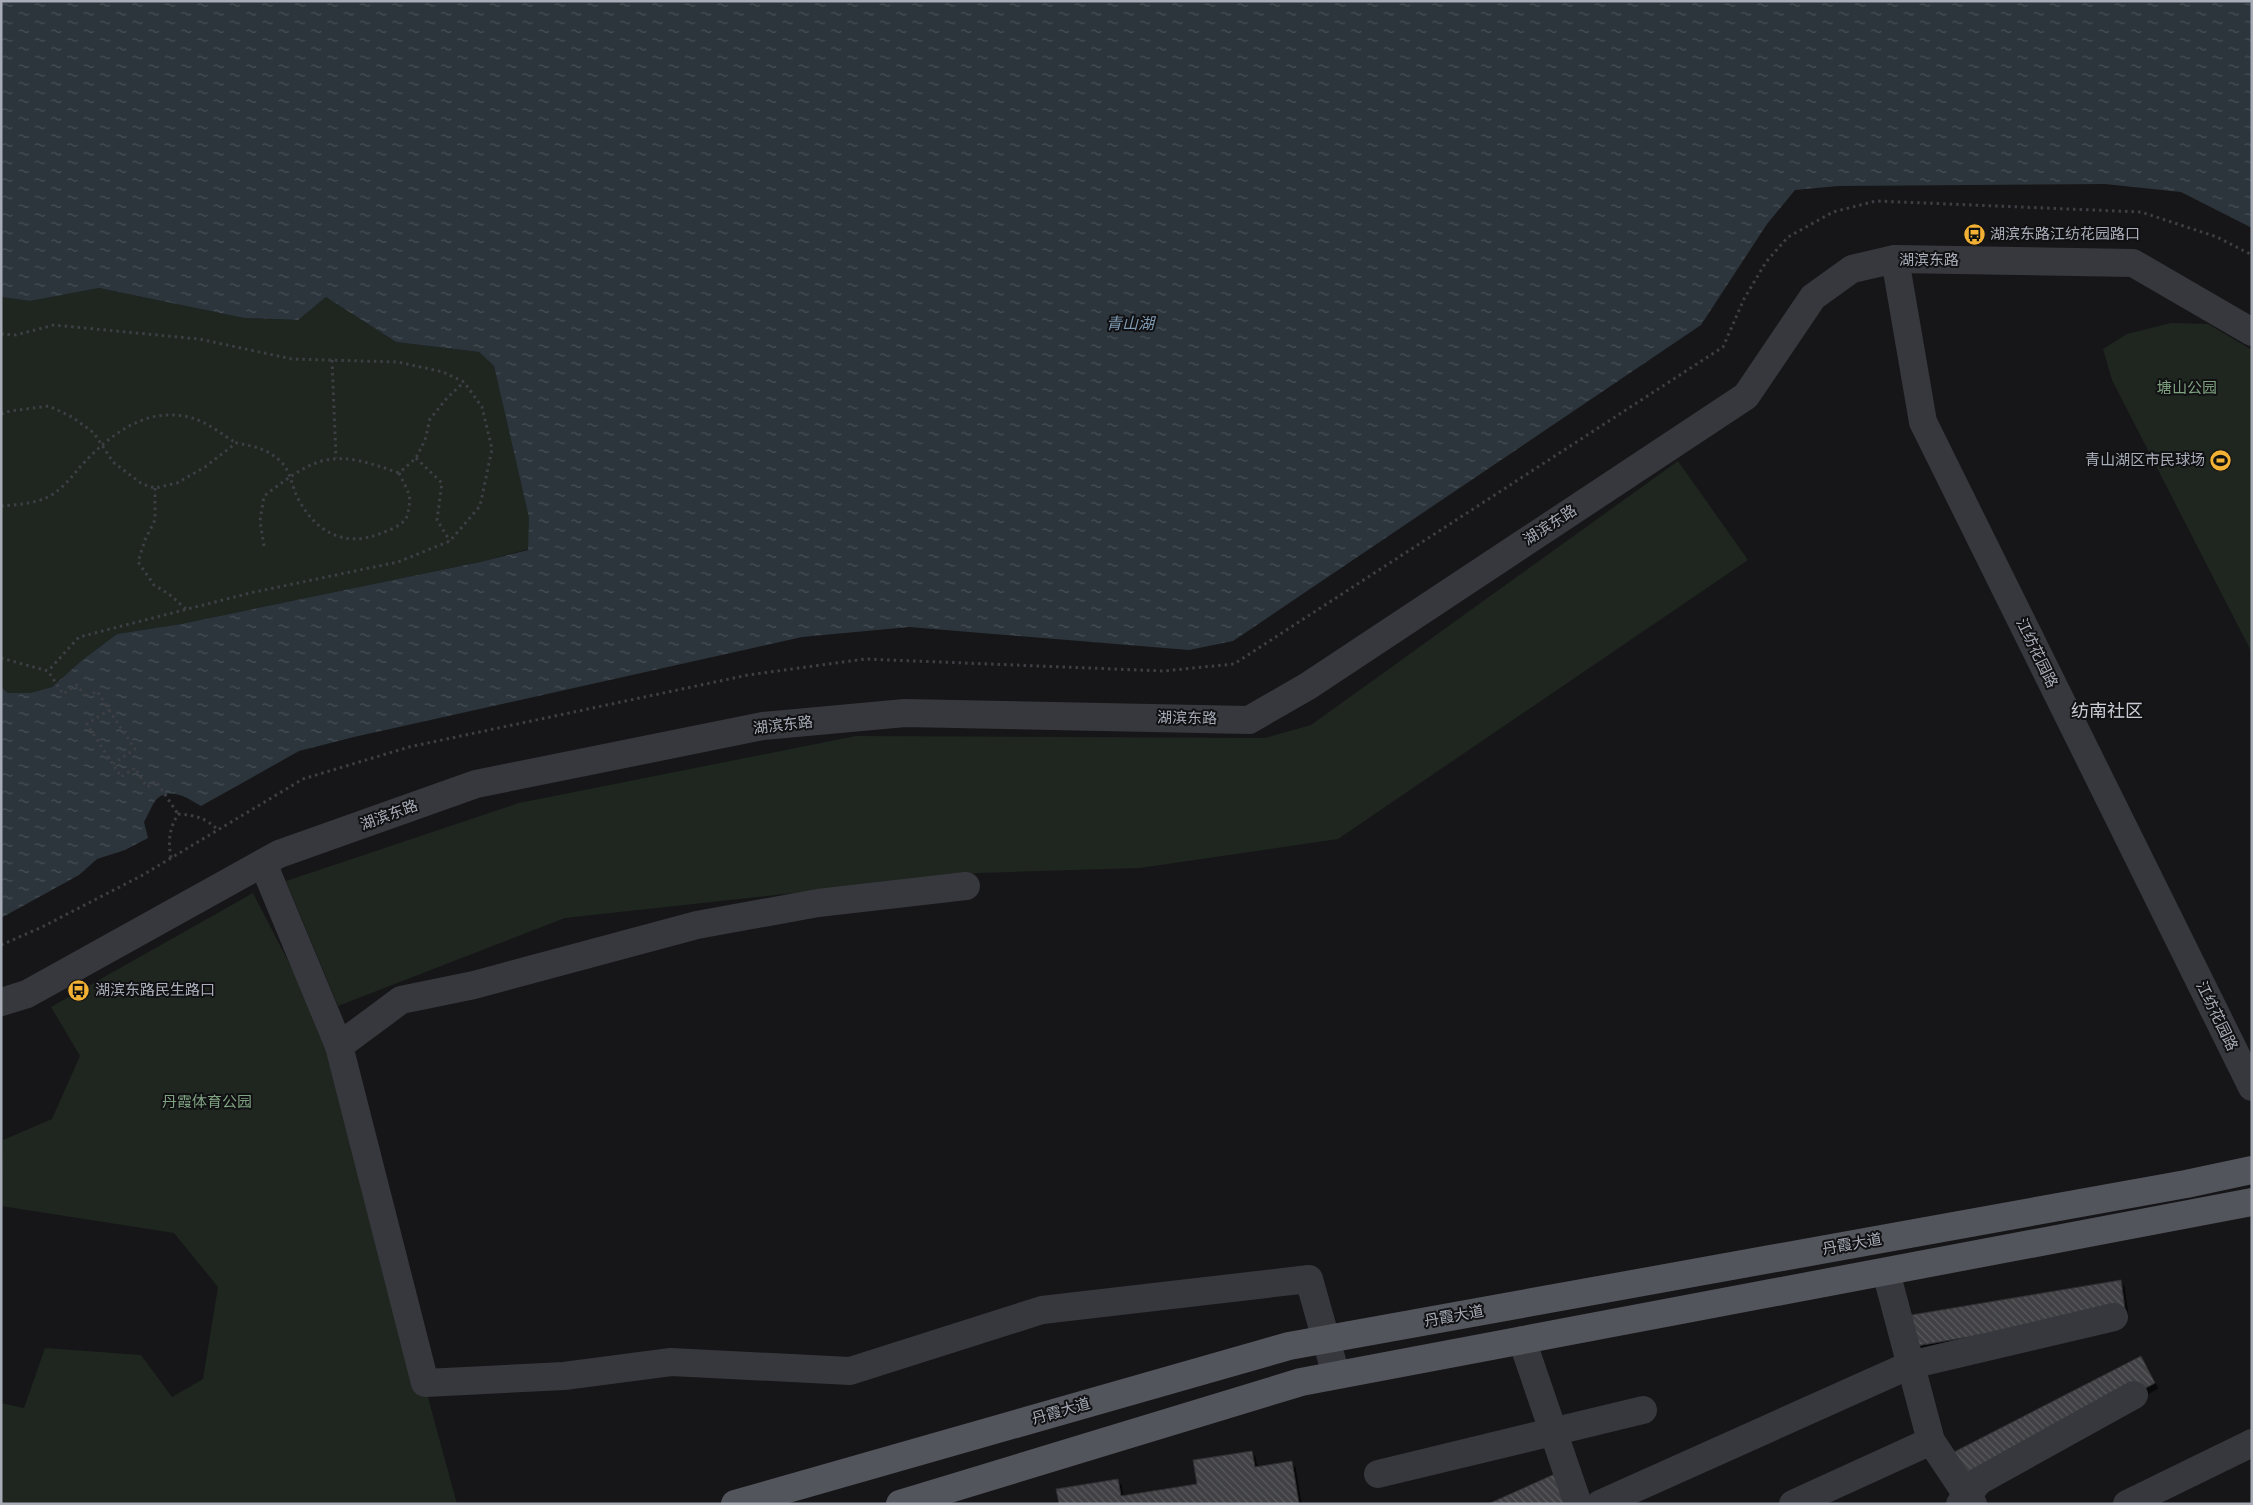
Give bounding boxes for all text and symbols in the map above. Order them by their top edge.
bus stop icon: 湖滨东路江纺花园路口 [1962,222,1986,246]
place label: 湖滨东路江纺花园路口 [1990,225,2140,243]
street label: 湖滨东路 [1899,251,1959,269]
water label: 青山湖 [1106,314,1157,333]
park label: 塘山公园 [2157,379,2217,397]
sports icon: 青山湖区市民球场 [2209,448,2233,472]
place label: 青山湖区市民球场 [2085,451,2205,469]
street label: 湖滨东路 [1520,501,1580,549]
street label: 江纺花园路 [2012,615,2062,691]
district label: 纺南社区 [2071,700,2143,721]
street label: 湖滨东路 [1157,708,1217,728]
street label: 湖滨东路 [752,712,814,738]
street label: 湖滨东路 [358,796,420,834]
bus stop icon: 湖滨东路民生路口 [67,978,91,1002]
street label: 江纺花园路 [2192,978,2242,1054]
place label: 湖滨东路民生路口 [95,981,215,999]
park label: 丹霞体育公园 [162,1093,252,1111]
street label: 丹霞大道 [1821,1230,1883,1258]
street label: 丹霞大道 [1423,1302,1485,1330]
street label: 丹霞大道 [1030,1394,1092,1428]

